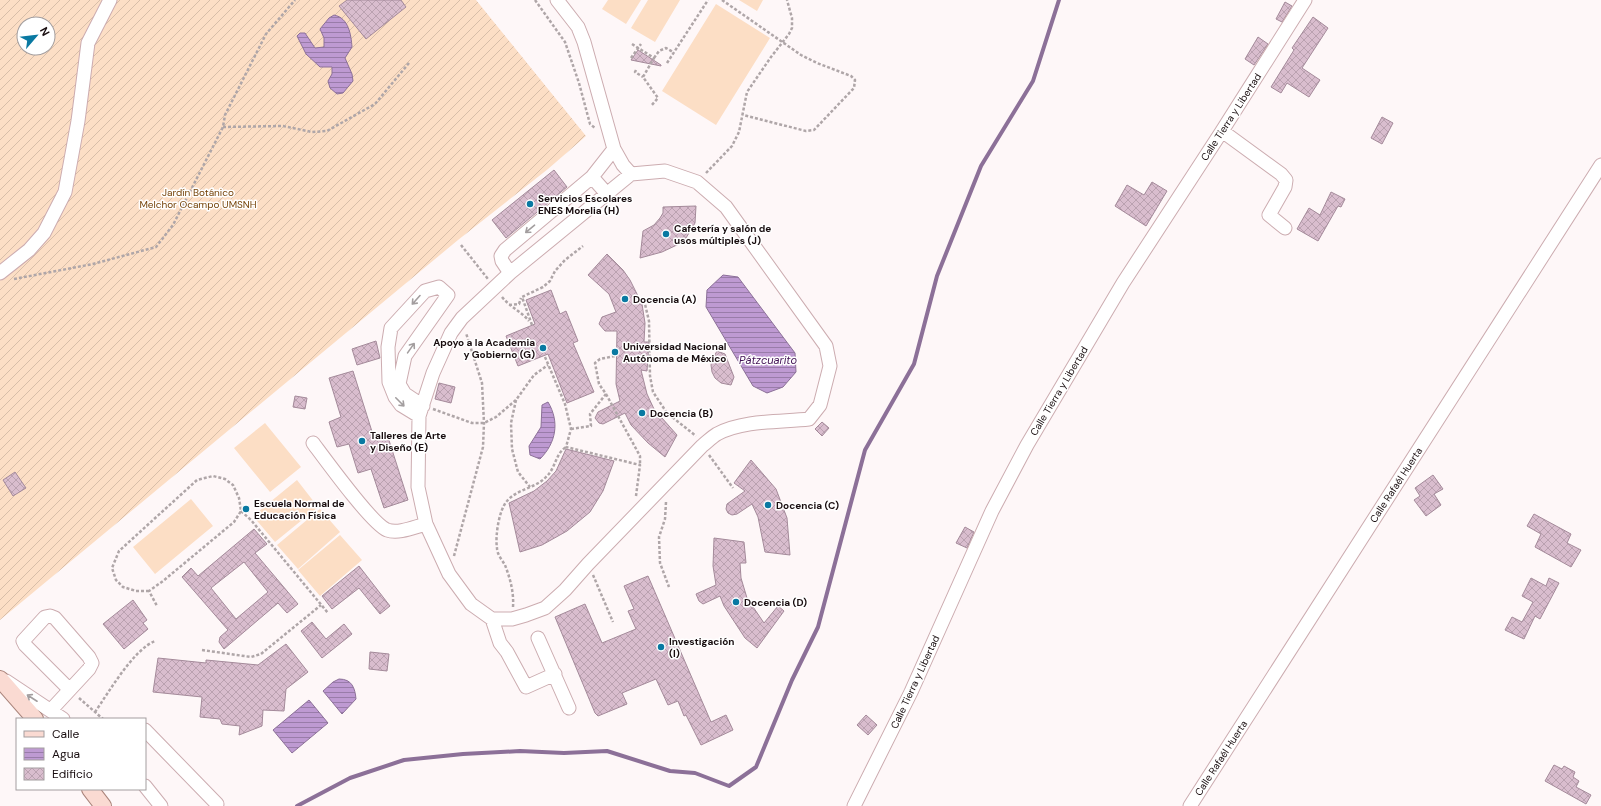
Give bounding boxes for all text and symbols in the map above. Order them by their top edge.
north arrow [16,16,56,56]
text: N [37,24,53,38]
street label: Calle Tierra y Libertad [1198,71,1264,163]
park label: Jardín Botánico Melchor Ocampo UMSNH [139,186,257,211]
place label: Servicios Escolares ENES Morelia (H) [538,192,632,217]
marker: Servicios Escolares ENES Morelia (H) [525,199,535,209]
place label: Cafetería y salón de usos múltiples (J) [674,222,771,247]
one-way arrow [525,225,535,234]
marker: Cafetería y salón de usos múltiples (J) [661,229,671,239]
place label: Docencia (A) [633,293,696,306]
marker: Docencia (A) [620,294,630,304]
one-way arrow [412,295,421,305]
place label: Apoyo a la Academia y Gobierno (G) [433,336,535,361]
place label: Universidad Nacional Autónoma de México [623,340,727,365]
one-way arrow [407,343,415,354]
marker: Apoyo a la Academia y Gobierno (G) [538,343,548,353]
street label: Calle Tierra y Libertad [1027,344,1091,438]
marker: Universidad Nacional Autónoma de México [610,347,620,357]
water label: Pátzcuarito [739,353,797,367]
one-way arrow [395,397,404,407]
place label: Docencia (B) [650,407,713,420]
marker: Docencia (B) [637,408,647,418]
place label: Talleres de Arte y Diseño (E) [370,429,446,454]
marker: Talleres de Arte y Diseño (E) [357,436,367,446]
street label: Calle Rafaél Huerta [1367,445,1425,525]
place label: Escuela Normal de Educación Física [254,497,345,522]
place label: Docencia (C) [776,499,839,512]
marker: Docencia (C) [763,500,773,510]
marker: Escuela Normal de Educación Física [241,504,251,514]
place label: Docencia (D) [744,596,807,609]
marker: Docencia (D) [731,597,741,607]
street label: Calle Tierra y Libertad [888,633,942,731]
place label: Investigación (I) [669,635,734,660]
marker: Investigación (I) [656,642,666,652]
one-way arrow [26,693,38,701]
legend [16,718,146,790]
street label: Calle Rafaél Huerta [1192,718,1250,798]
text: Calle [52,726,79,742]
text: Agua [52,746,80,762]
text: Edificio [52,766,93,782]

